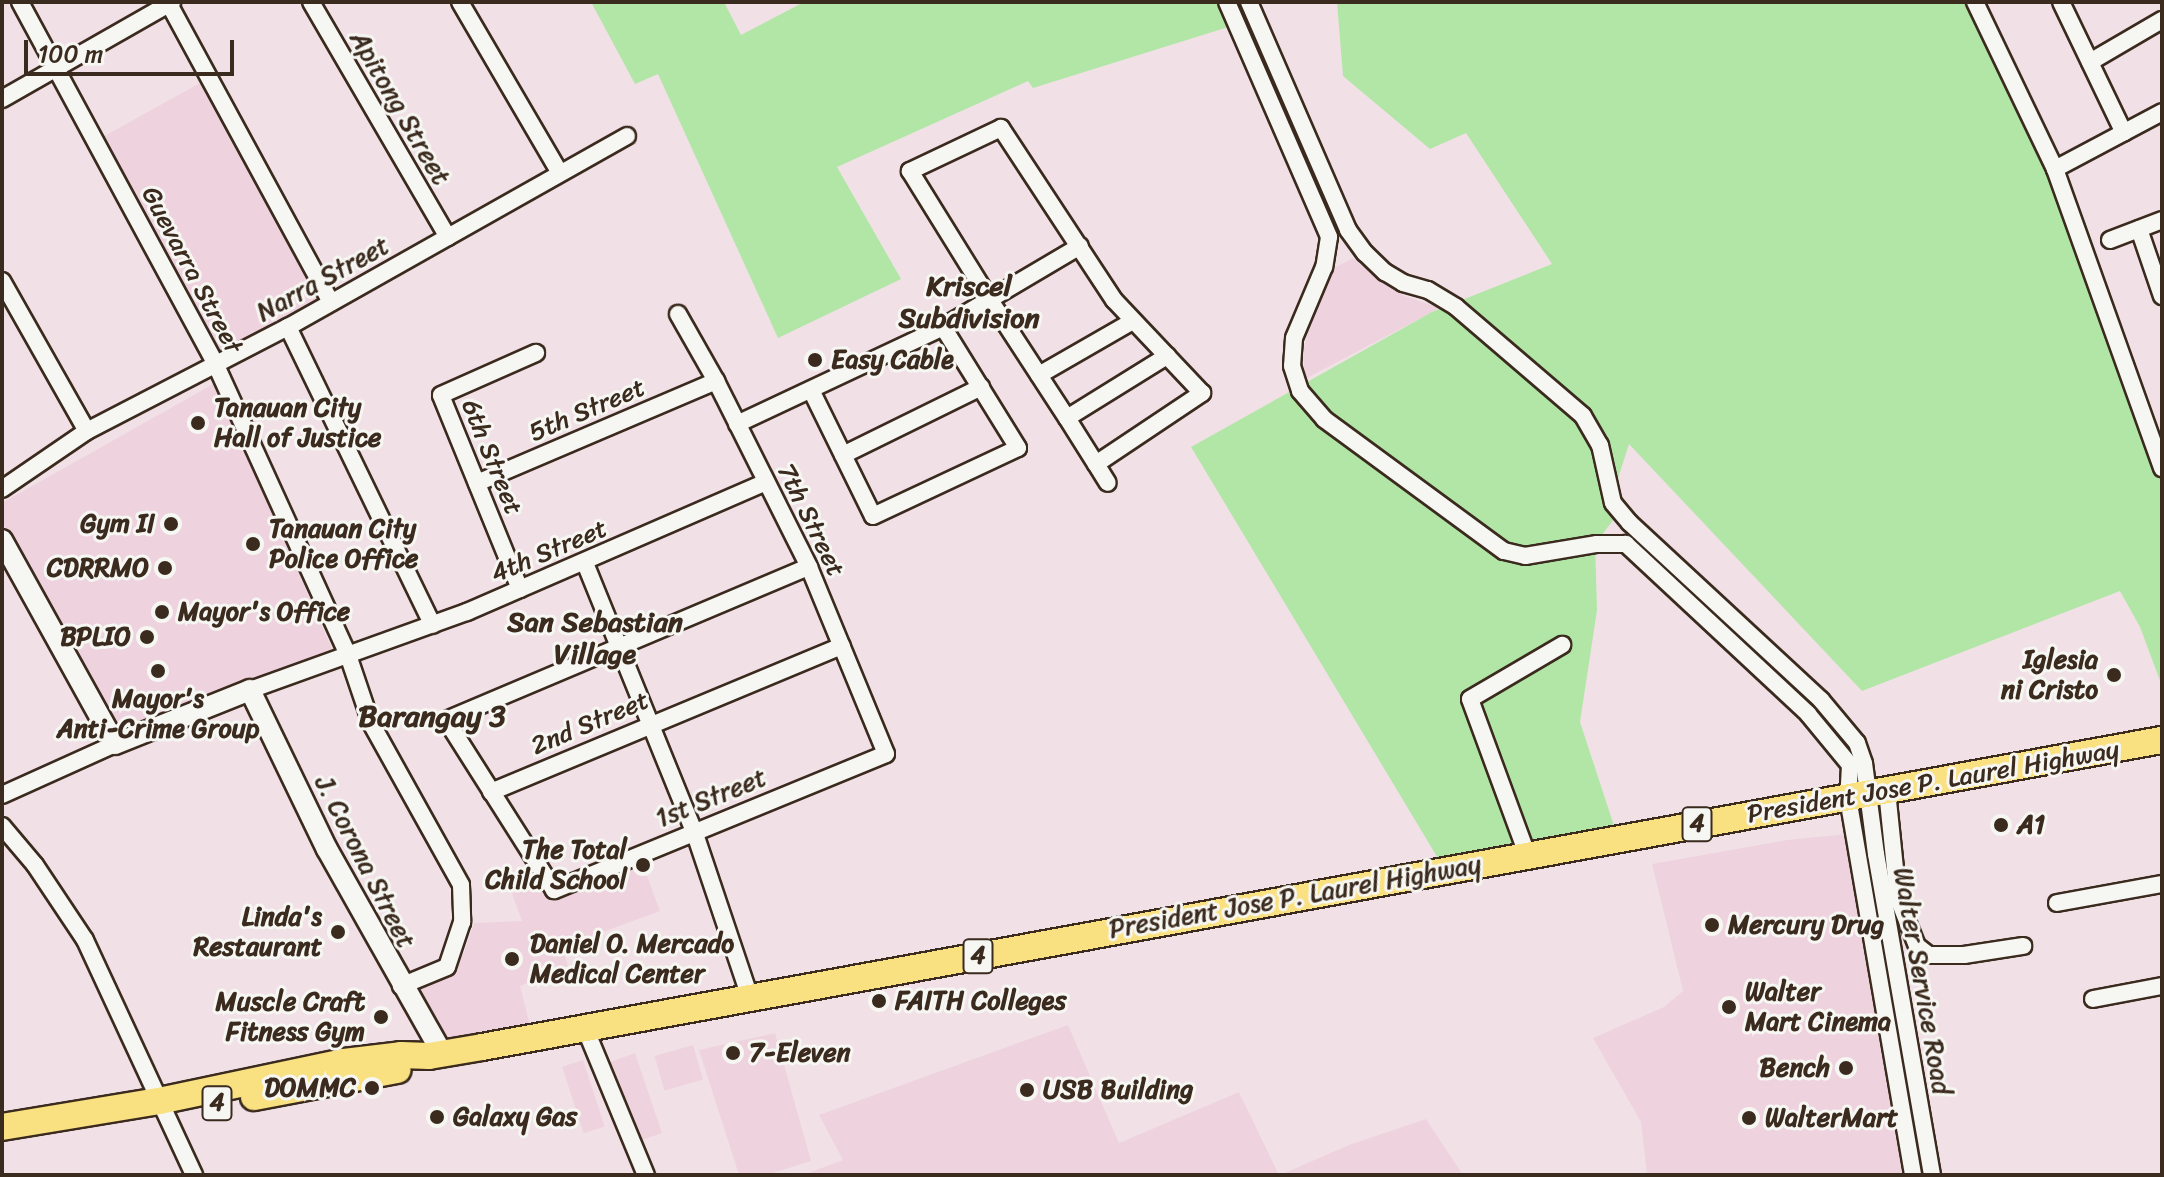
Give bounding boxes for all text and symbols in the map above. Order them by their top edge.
scale bar [28,24,238,74]
street label: Apitong Street [343,26,457,190]
text: 100 m [38,33,103,75]
street label: Guevarra Street [135,181,249,359]
street label: Narra Street [251,230,395,328]
district label: Kriscel Subdivision [898,269,1040,335]
place label: Easy Cable [831,344,955,376]
marker: Easy Cable [806,351,824,369]
street label: 5th Street [524,372,650,448]
place label: Tanauan City Hall of Justice [214,392,381,454]
street label: 6th Street [455,395,529,519]
marker: Tanauan City Hall of Justice [189,414,207,432]
street label: 7th Street [770,458,852,582]
place label: Gym II [80,508,155,540]
place label: Tanauan City Police Office [269,513,418,574]
street label: 4th Street [486,513,612,589]
marker: Gym II [162,515,180,533]
marker: Tanauan City Police Office [244,535,262,553]
place label: CDRRMO [47,552,149,584]
marker: CDRRMO [156,559,174,577]
place label: Mayor's Office [178,596,350,628]
marker: Mayor's Office [153,603,171,621]
district label: San Sebastian Village [507,605,683,671]
place label: BPLIO [60,621,131,653]
marker: BPLIO [138,628,156,646]
place label: Iglesia ni Cristo [2000,644,2098,706]
marker: Mayor's Anti-Crime Group [149,662,167,680]
marker: Iglesia ni Cristo [2105,666,2123,684]
place label: Mayor's Anti-Crime Group [57,683,259,744]
street label: 2nd Street [526,684,654,762]
district label: Barangay 3 [358,698,506,734]
street label: President Jose P. Laurel Highway [1745,734,2121,830]
street label: 1st Street [651,762,771,834]
street label: J. Corona Street [308,771,422,953]
road number: 4 [1681,804,1713,844]
place label: A1 [2017,809,2045,841]
marker: A1 [1992,816,2010,834]
place label: The Total Child School [485,834,627,896]
street label: President Jose P. Laurel Highway [1107,849,1483,945]
marker: The Total Child School [634,856,652,874]
street label: Walter Service Road [1887,865,1957,1097]
place label: Linda's Restaurant [193,901,322,962]
place label: Mercury Drug [1728,909,1884,941]
marker: Mercury Drug [1703,916,1721,934]
marker: Linda's Restaurant [329,923,347,941]
place label: Daniel O. Mercado Medical Center [530,928,734,990]
road number: 4 [962,936,994,976]
marker: Daniel O. Mercado Medical Center [501,948,523,970]
place label: Walter Mart Cinema [1745,976,1892,1038]
place label: FAITH Colleges [895,985,1066,1017]
place label: Muscle Craft Fitness Gym [216,986,365,1048]
marker: FAITH Colleges [870,992,888,1010]
marker: Walter Mart Cinema [1720,998,1738,1016]
marker: Muscle Craft Fitness Gym [372,1008,390,1026]
place label: 7-Eleven [749,1037,851,1069]
marker: 7-Eleven [724,1044,742,1062]
place label: Bench [1760,1052,1830,1084]
marker: Bench [1837,1059,1855,1077]
place label: DOMMC [264,1072,356,1104]
place label: USB Building [1043,1074,1193,1106]
marker: DOMMC [363,1079,381,1097]
marker: USB Building [1018,1081,1036,1099]
road number: 4 [201,1083,233,1123]
place label: Galaxy Gas [453,1101,577,1133]
place label: WalterMart [1765,1102,1898,1134]
marker: Galaxy Gas [428,1108,446,1126]
marker: WalterMart [1740,1109,1758,1127]

